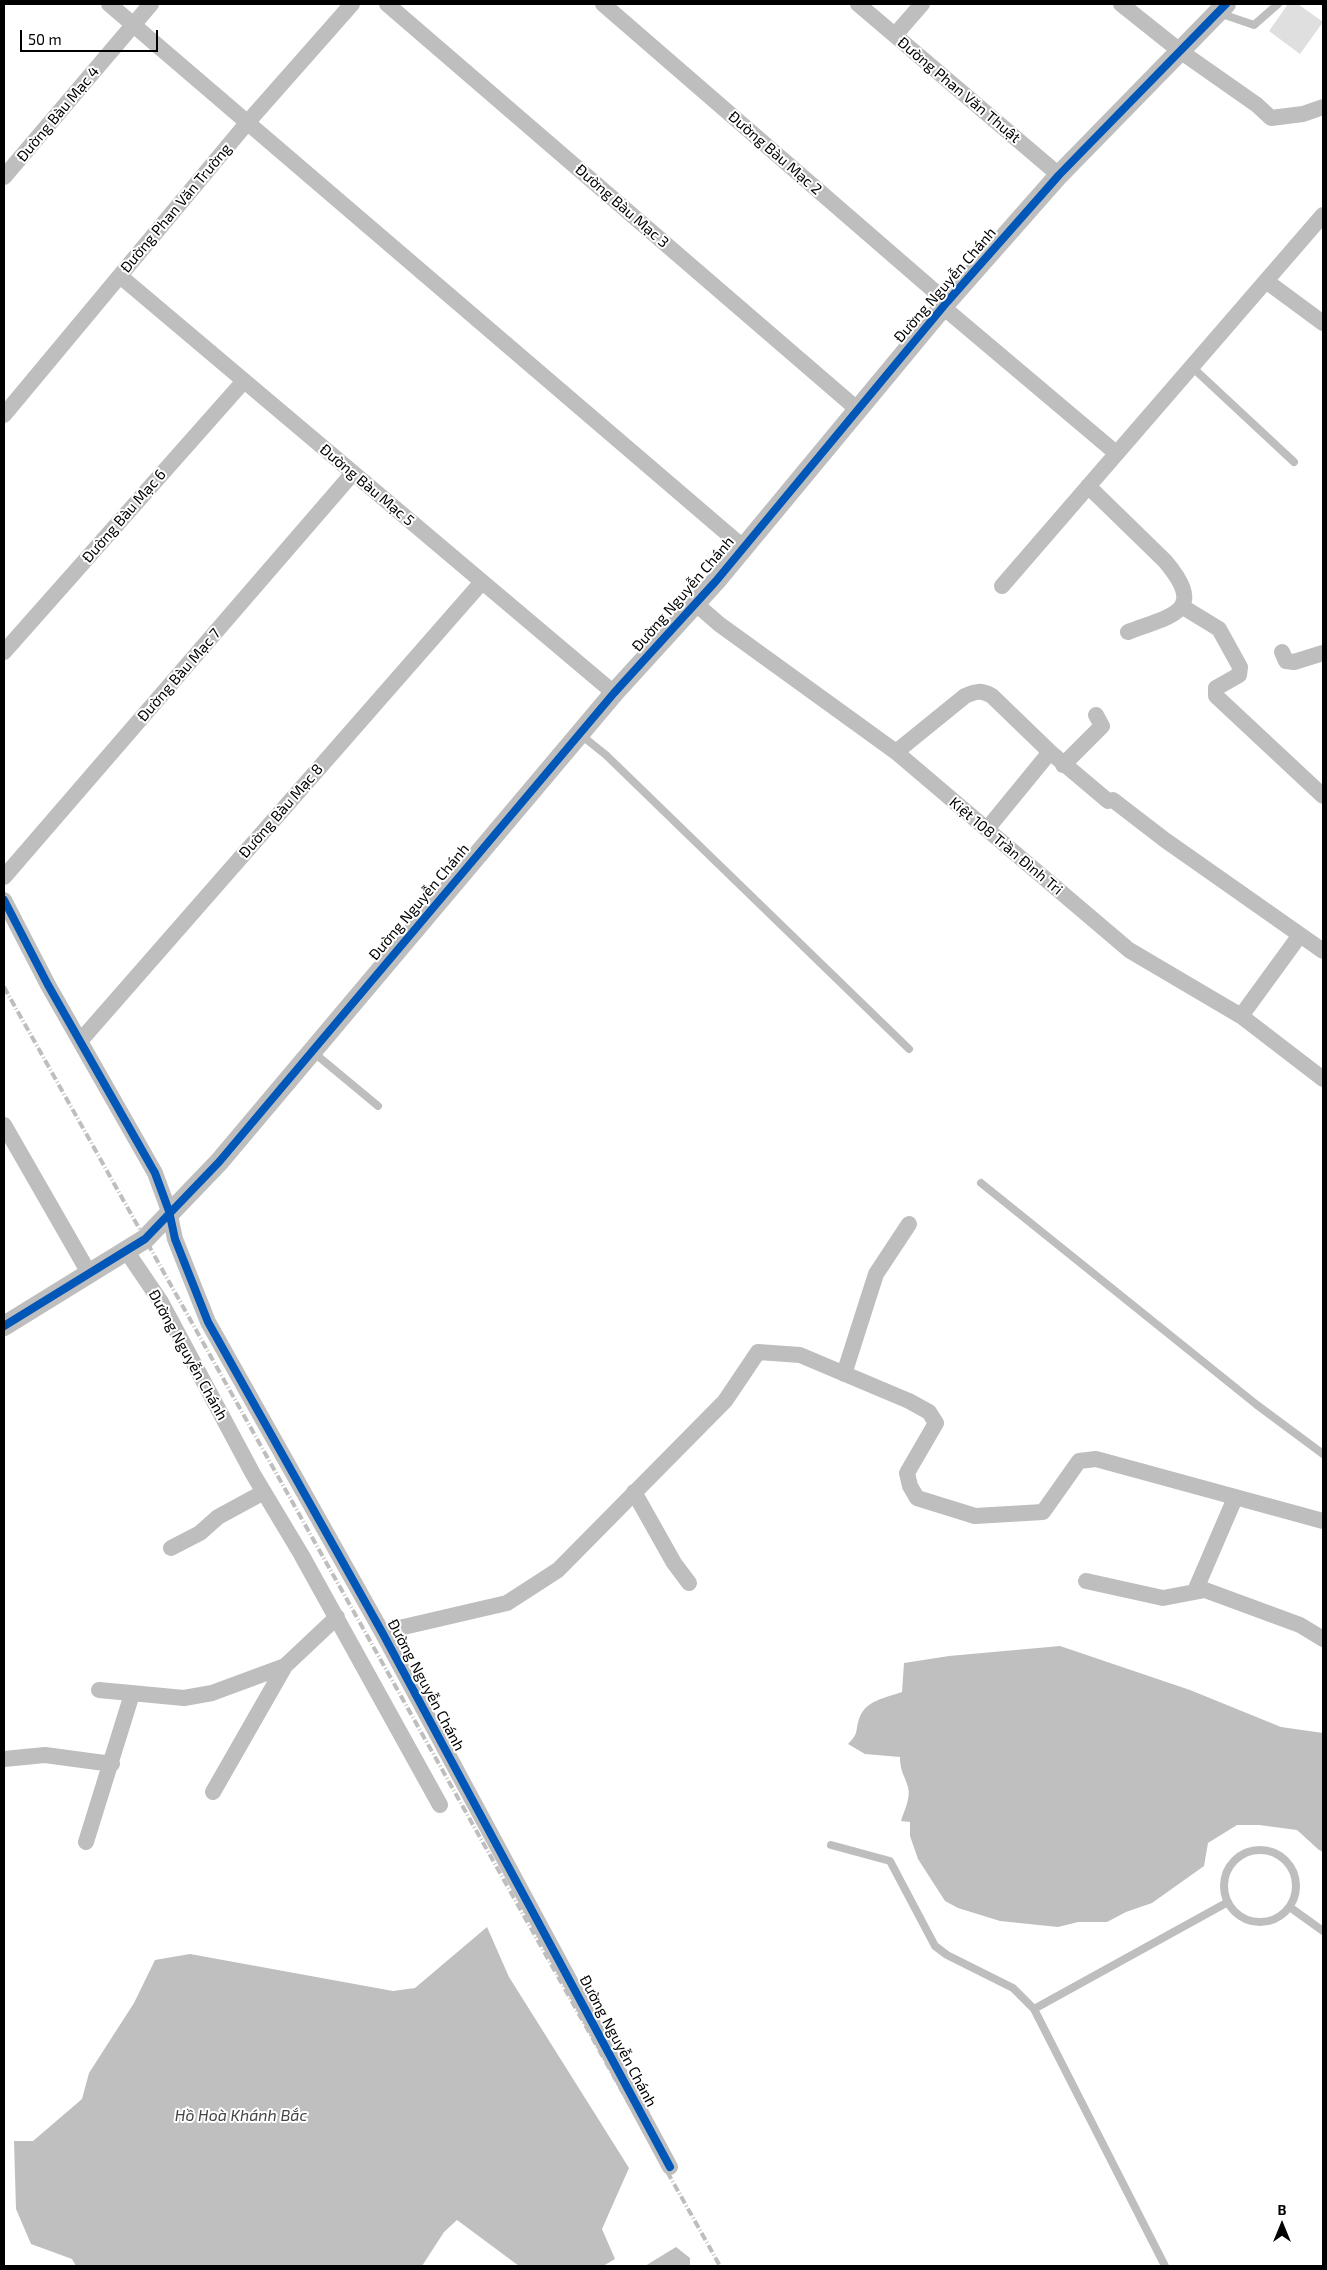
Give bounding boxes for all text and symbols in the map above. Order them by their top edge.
scale bar [22,20,160,52]
text: 50 m [28,30,62,48]
street label: Đường Phan Văn Thuật [894,33,1024,147]
street label: Đường Bàu Mạc 4 [13,63,103,165]
street label: Đường Bàu Mạc 2 [725,107,825,199]
street label: Đường Phan Văn Trường [117,140,235,276]
street label: Đường Bàu Mạc 3 [572,161,672,251]
street label: Đường Nguyễn Chánh [890,224,1000,346]
street label: Đường Bàu Mạc 5 [316,440,418,530]
street label: Đường Bàu Mạc 6 [78,465,170,567]
street label: Đường Nguyễn Chánh [628,533,738,655]
street label: Đường Bàu Mạc 7 [134,625,224,725]
street label: Đường Bàu Mạc 8 [235,760,327,862]
street label: Kiệt 108 Trần Đình Tri [946,793,1066,899]
street label: Đường Nguyễn Chánh [365,840,473,964]
street label: Đường Nguyễn Chánh [145,1287,231,1423]
street label: Đường Nguyễn Chánh [384,1616,468,1754]
street label: Đường Nguyễn Chánh [576,1972,660,2110]
water label: Hồ Hoà Khánh Bắc [175,2106,307,2126]
north arrow [1257,2200,1307,2250]
text: B [1278,2201,1286,2218]

